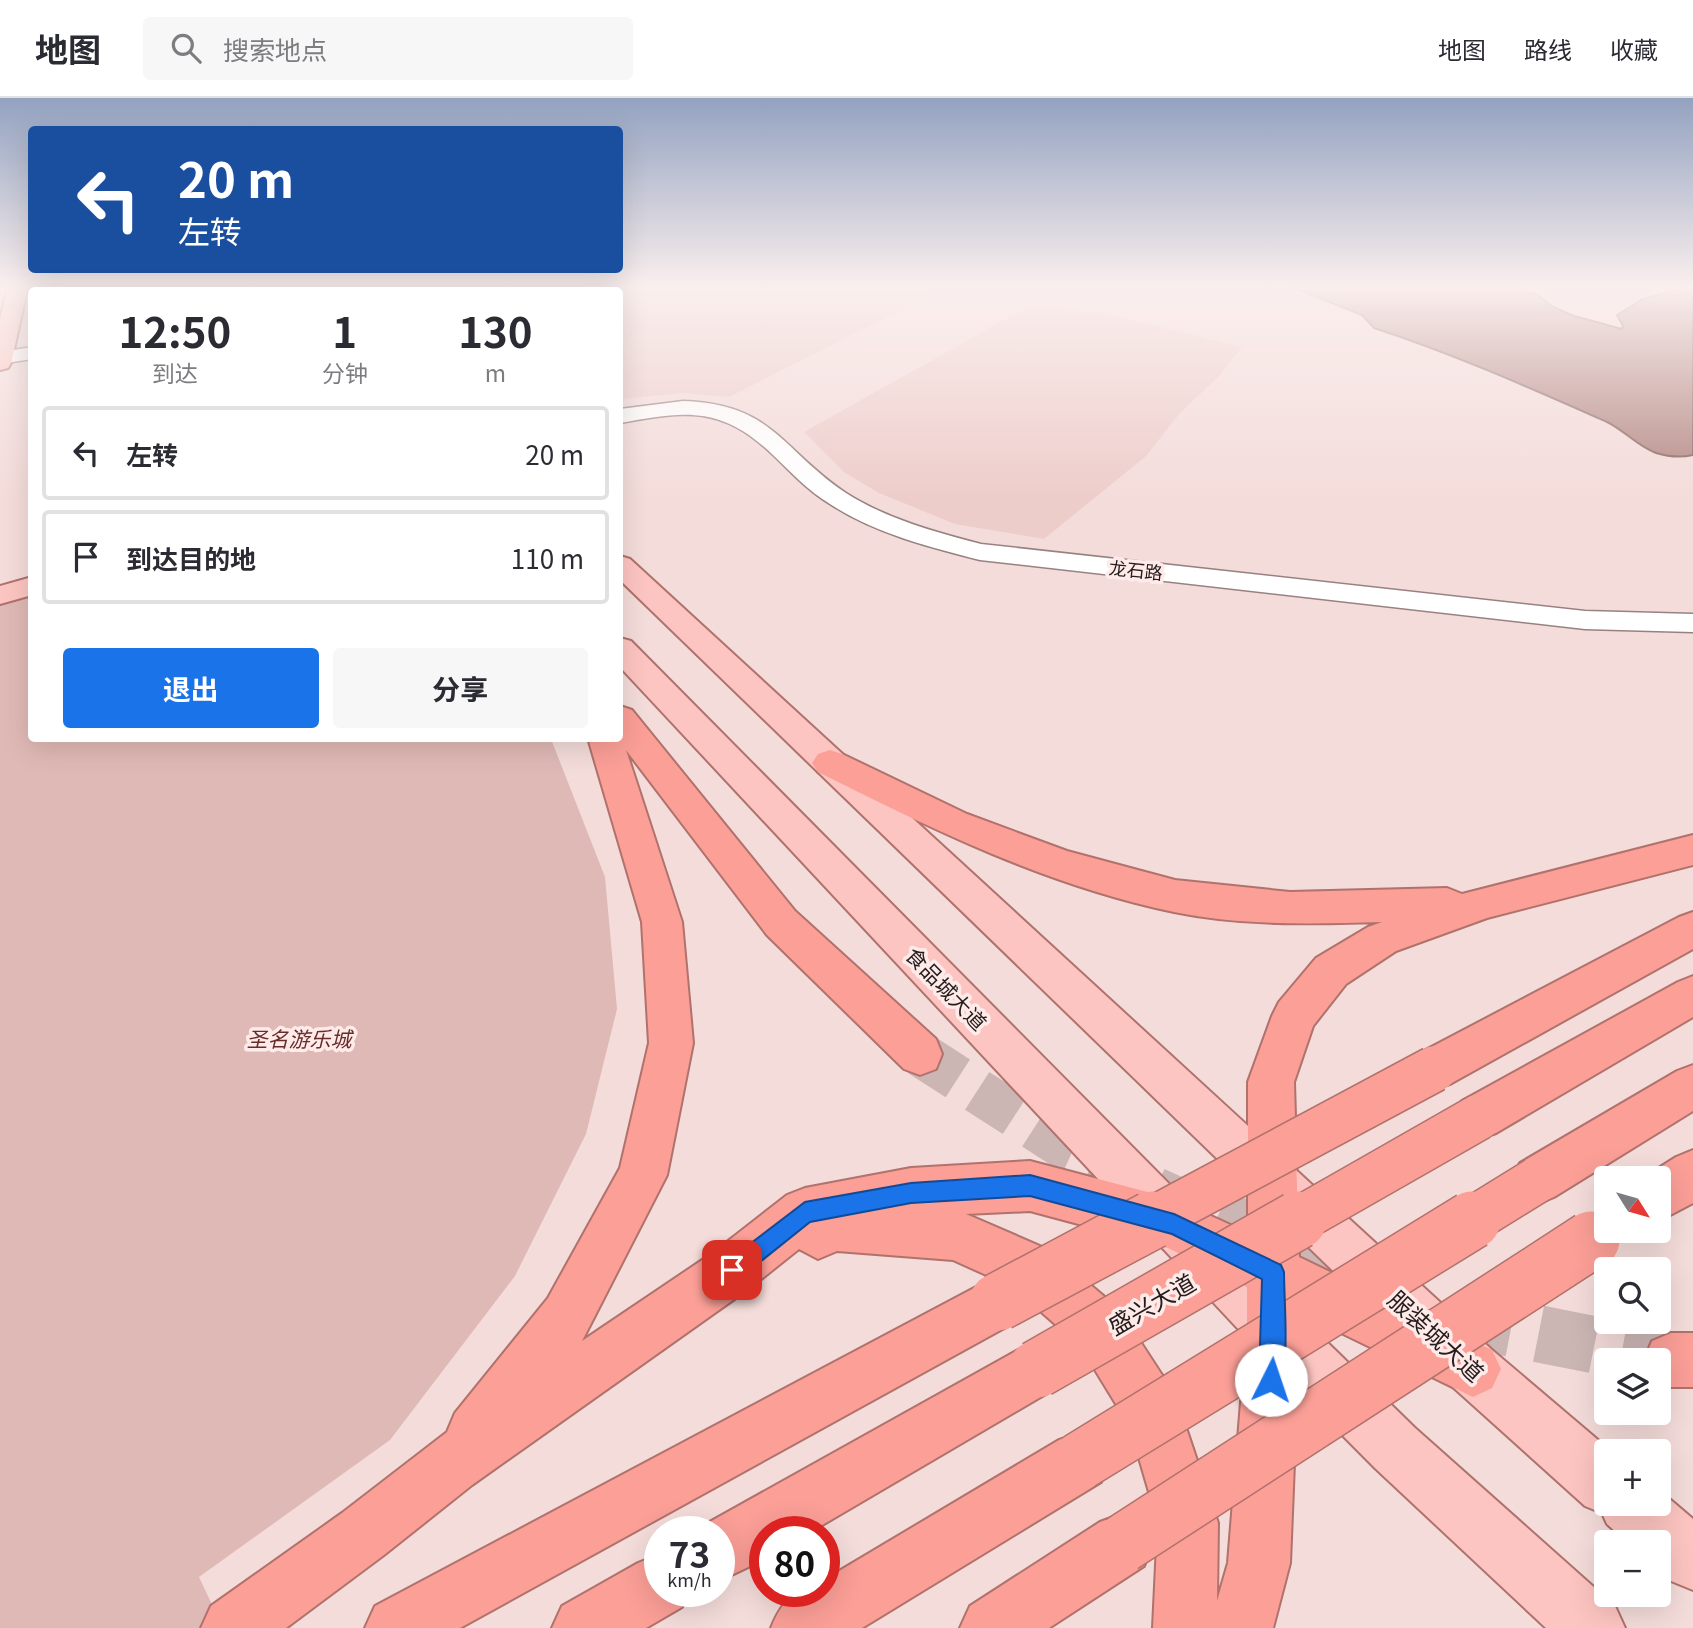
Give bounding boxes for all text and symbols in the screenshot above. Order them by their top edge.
search box [143,17,633,80]
text: 地图 [35,24,101,72]
icon: search [167,29,205,67]
text: 搜索地点 [223,30,327,67]
text: 地图 [1438,31,1486,66]
text: 路线 [1524,31,1572,66]
text: 收藏 [1610,31,1658,66]
text: 20 m [178,141,294,212]
icon: left [63,154,154,245]
text: 左转 [178,207,242,253]
text: 12:50 [118,299,231,360]
text: 1 [332,299,357,360]
text: 130 [458,299,533,360]
text: 到达 [152,355,198,389]
text: 分钟 [322,355,368,389]
text: m [485,355,506,389]
icon: left [67,434,105,472]
text: 左转 [126,435,178,472]
text: 20 m [525,435,584,472]
icon: arrive [67,538,105,576]
text: 到达目的地 [126,539,256,576]
text: 110 m [511,539,584,576]
street label: 龙石路 [1108,553,1164,585]
button: 退出 [63,648,319,728]
button: 分享 [333,648,588,728]
street label: 食品城大道 [900,940,994,1036]
park label: 圣名游乐城 [247,1023,354,1053]
north arrow [1594,1166,1671,1242]
map controls [1594,1166,1671,1607]
pin [702,1240,762,1300]
icon: arrive [713,1251,751,1289]
button: search [1594,1257,1671,1334]
street label: 盛兴大道 [1101,1264,1201,1342]
street label: 服装城大道 [1381,1281,1493,1389]
position arrow [1234,1343,1308,1417]
button: layers [1594,1348,1671,1425]
button: + [1594,1439,1671,1516]
speed limit sign: 80 [749,1516,840,1607]
text: 73 [669,1527,710,1578]
button: − [1594,1530,1671,1607]
text: km/h [667,1566,712,1592]

